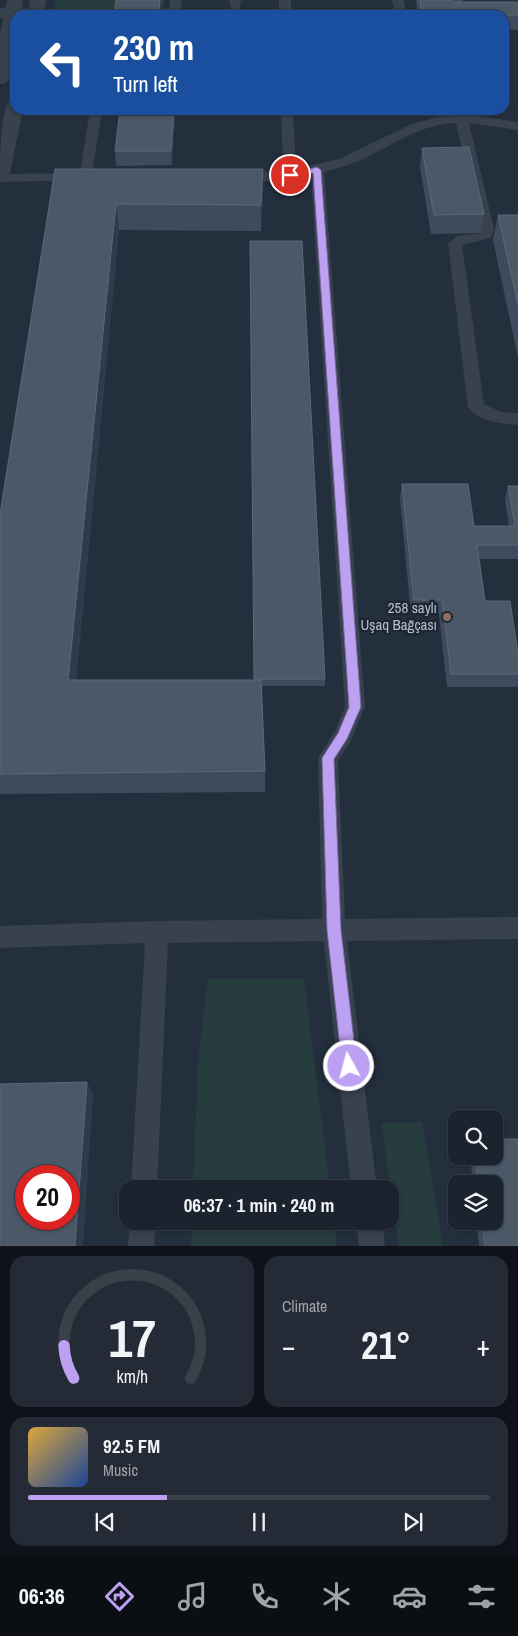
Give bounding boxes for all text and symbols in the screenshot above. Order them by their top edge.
text: 230 m [113,24,194,71]
icon: left [30,30,95,95]
text: Turn left [113,69,178,99]
pin [269,154,311,196]
icon: arrive [276,161,304,189]
place label: 258 saylı Uşaq Bağçası [360,597,437,635]
marker: 258 saylı Uşaq Bağçası [441,611,453,623]
position arrow [322,1039,374,1091]
map controls [448,1110,503,1230]
button: search [448,1110,503,1165]
speed limit sign: 20 [15,1165,80,1230]
button: layers [448,1175,503,1230]
text: 06:37 · 1 min · 240 m [184,1192,334,1218]
text: Climate [282,1295,327,1317]
text: 17 [108,1303,156,1373]
text: 21° [361,1320,411,1371]
text: − [282,1327,295,1365]
text: + [477,1327,490,1365]
text: km/h [116,1365,148,1389]
text: 92.5 FM [103,1433,160,1459]
text: Music [103,1459,138,1481]
icon: previous [91,1508,119,1536]
icon: pause [245,1508,273,1536]
icon: next [399,1508,427,1536]
icon: directions [102,1579,137,1614]
icon: music [175,1579,210,1614]
icon: phone [247,1579,282,1614]
icon: climate [319,1579,354,1614]
icon: car [392,1579,427,1614]
icon: filters [464,1579,499,1614]
text: 06:36 [19,1581,65,1611]

